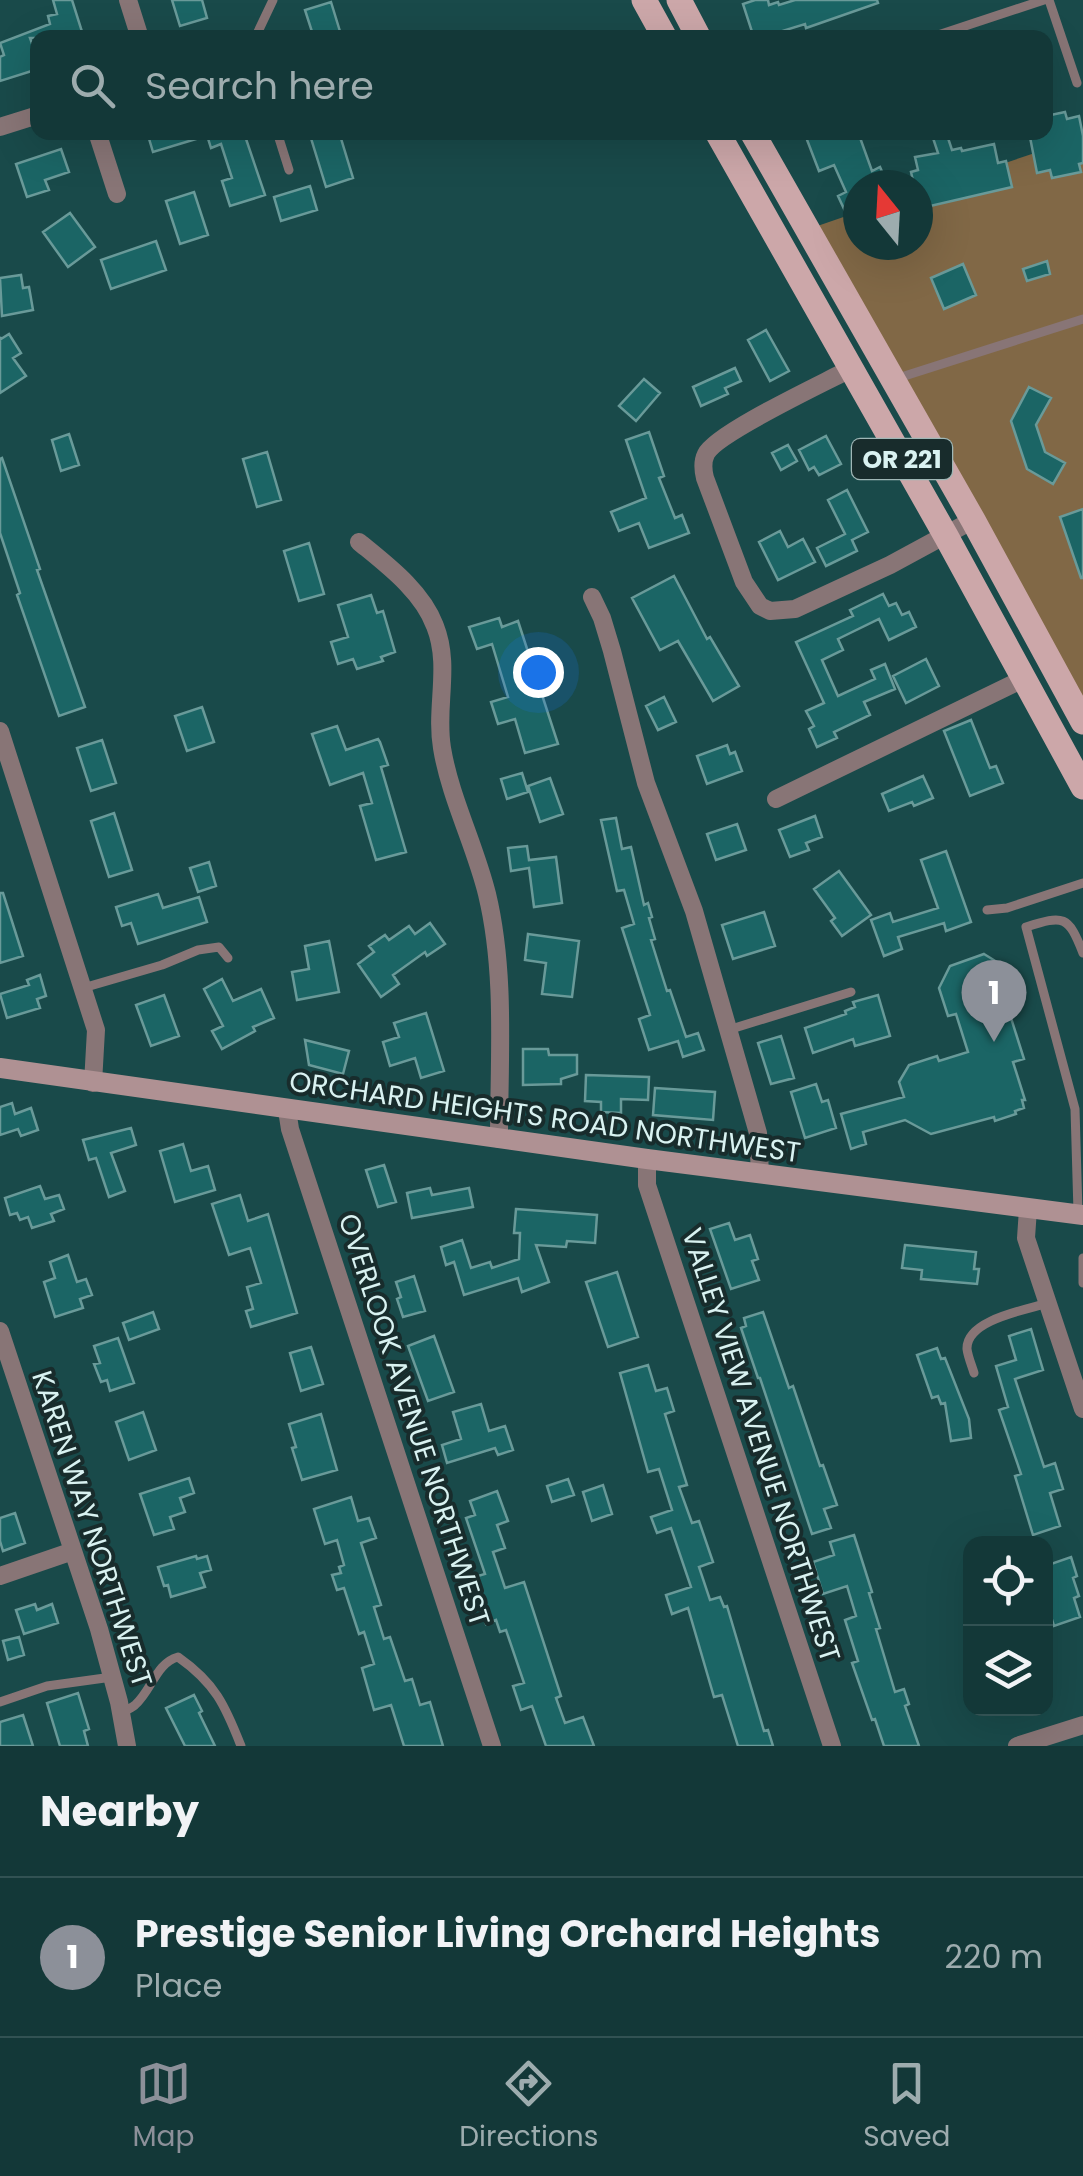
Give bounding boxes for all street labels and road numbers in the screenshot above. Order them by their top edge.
road number: OR 221 [852,439,952,479]
street label: ORCHARD HEIGHTS ROAD NORTHWEST [287,1062,803,1172]
street label: OVERLOOK AVENUE NORTHWEST [329,1209,499,1631]
street label: VALLEY VIEW AVENUE NORTHWEST [672,1223,850,1667]
street label: KAREN WAY NORTHWEST [22,1366,162,1692]

